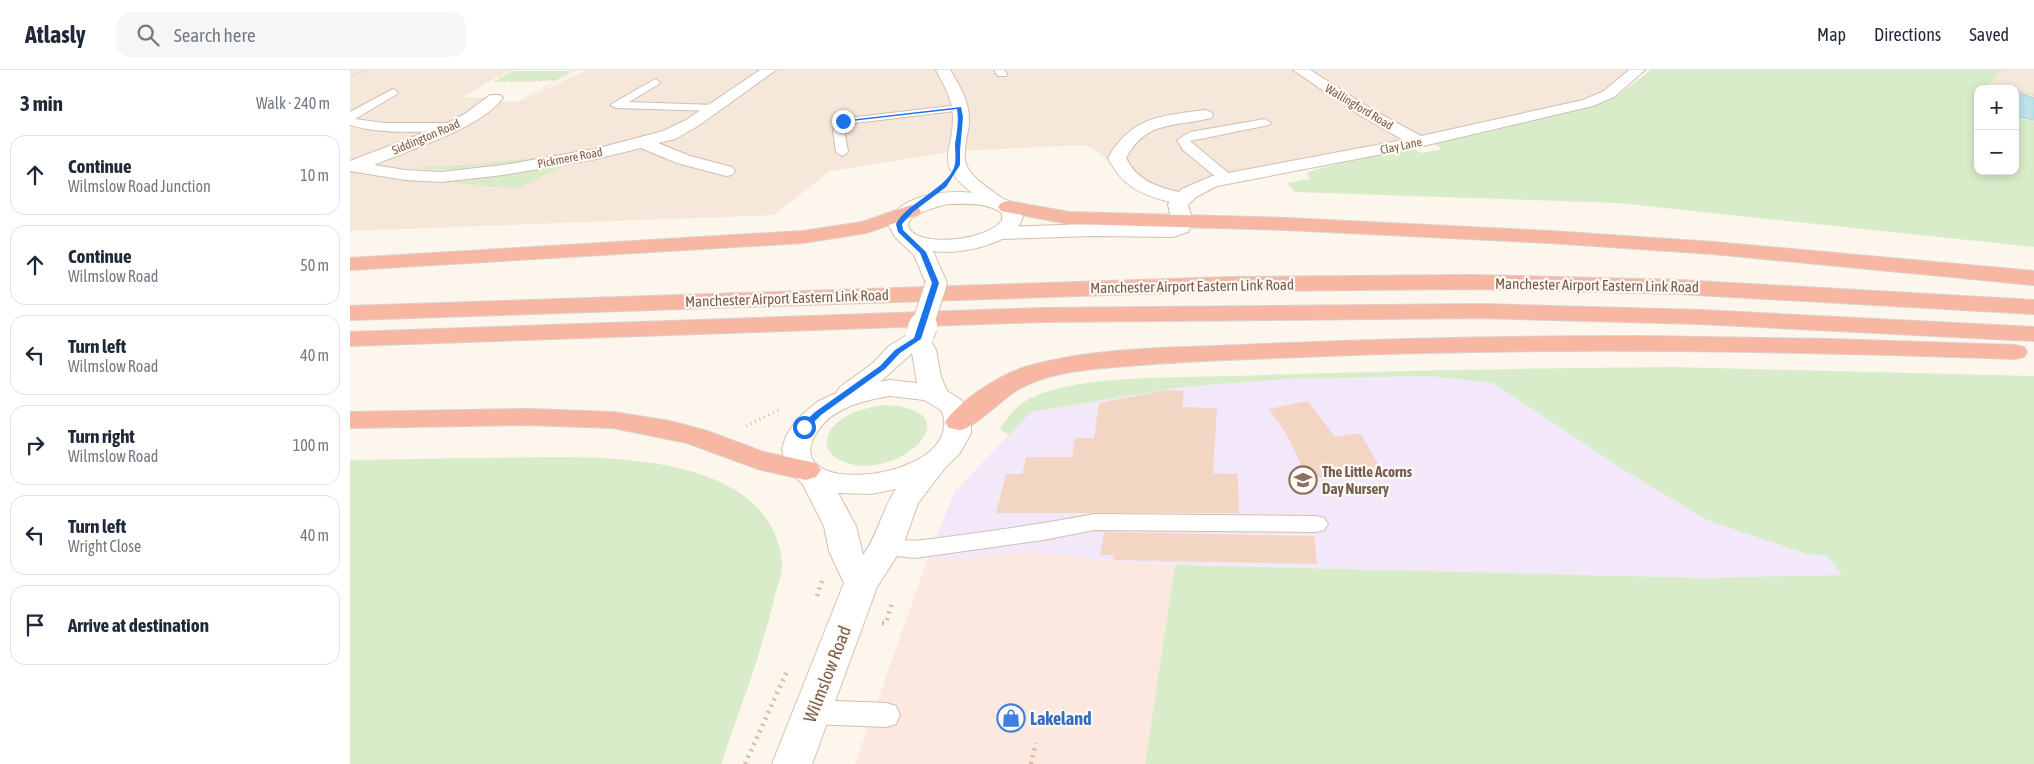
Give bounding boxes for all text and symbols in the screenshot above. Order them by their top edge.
search box [116,12,466,57]
text: Atlasly [25,21,86,48]
icon: search [134,21,162,49]
text: Search here [174,24,256,46]
text: Map [1817,24,1846,45]
text: Directions [1874,24,1941,45]
text: Saved [1969,24,2009,45]
street label: Wallingford Road [1322,81,1396,133]
map controls [1974,85,2019,175]
button: + [1974,85,2019,130]
text: 3 min [20,91,63,115]
text: Walk · 240 m [256,94,330,112]
route end [832,110,855,133]
street label: Siddington Road [390,116,462,158]
button: − [1974,130,2019,175]
street label: Clay Lane [1379,135,1423,157]
street label: Pickmere Road [536,145,604,171]
text: Continue [68,155,132,177]
icon: ahead [21,161,49,189]
text: 10 m [300,166,329,184]
text: Wilmslow Road Junction [68,177,211,195]
text: Continue [68,245,132,267]
icon: ahead [21,251,49,279]
text: 50 m [300,256,329,274]
text: Wilmslow Road [68,267,158,285]
street label: Manchester Airport Eastern Link Road [1495,275,1699,295]
street label: Manchester Airport Eastern Link Road [1090,276,1294,296]
street label: Manchester Airport Eastern Link Road [685,286,889,310]
text: Turn left [68,335,126,357]
icon: left [21,341,49,369]
text: 40 m [300,346,329,364]
text: Wilmslow Road [68,357,158,375]
route start [793,416,816,439]
text: Turn right [68,425,135,447]
icon: right [21,431,49,459]
text: 100 m [293,436,329,454]
text: Wilmslow Road [68,447,158,465]
place label: The Little Acorns Day Nursery [1322,463,1413,497]
school or university icon: The Little Acorns Day Nursery [1288,465,1318,495]
text: Turn left [68,515,126,537]
icon: left [21,521,49,549]
text: 40 m [300,526,329,544]
text: Wright Close [68,537,141,555]
icon: arrive [21,611,49,639]
text: Arrive at destination [68,614,209,636]
street label: Wilmslow Road [799,623,855,725]
shop icon: Lakeland [996,703,1026,733]
place label: Lakeland [1030,708,1091,729]

